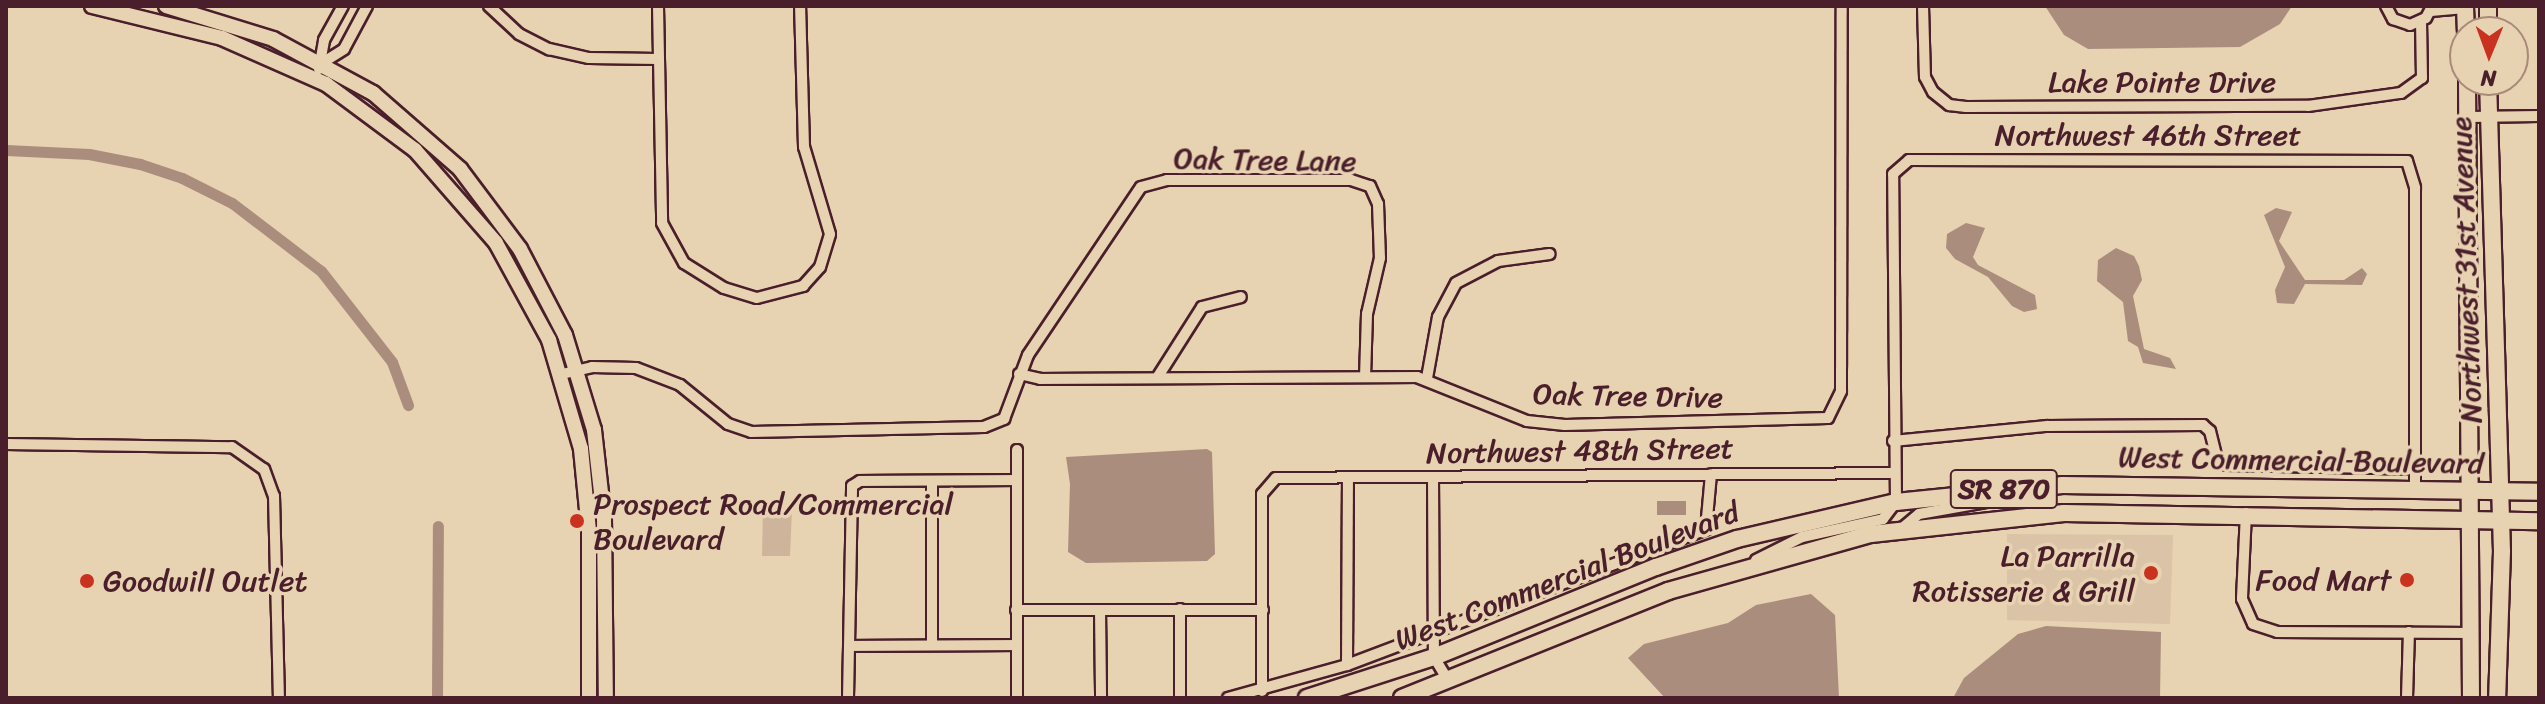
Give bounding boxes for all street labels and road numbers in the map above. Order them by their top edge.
street label: Lake Pointe Drive [2047,64,2277,100]
street label: Northwest 31st Avenue [2443,116,2489,424]
street label: Northwest 46th Street [1995,117,2301,153]
street label: Oak Tree Lane [1173,140,1357,180]
street label: Oak Tree Drive [1532,376,1724,416]
street label: Northwest 48th Street [1426,430,1734,472]
street label: West Commercial Boulevard [2118,439,2484,481]
road number: SR 870 [1948,465,2060,513]
street label: West Commercial Boulevard [1390,494,1744,658]

